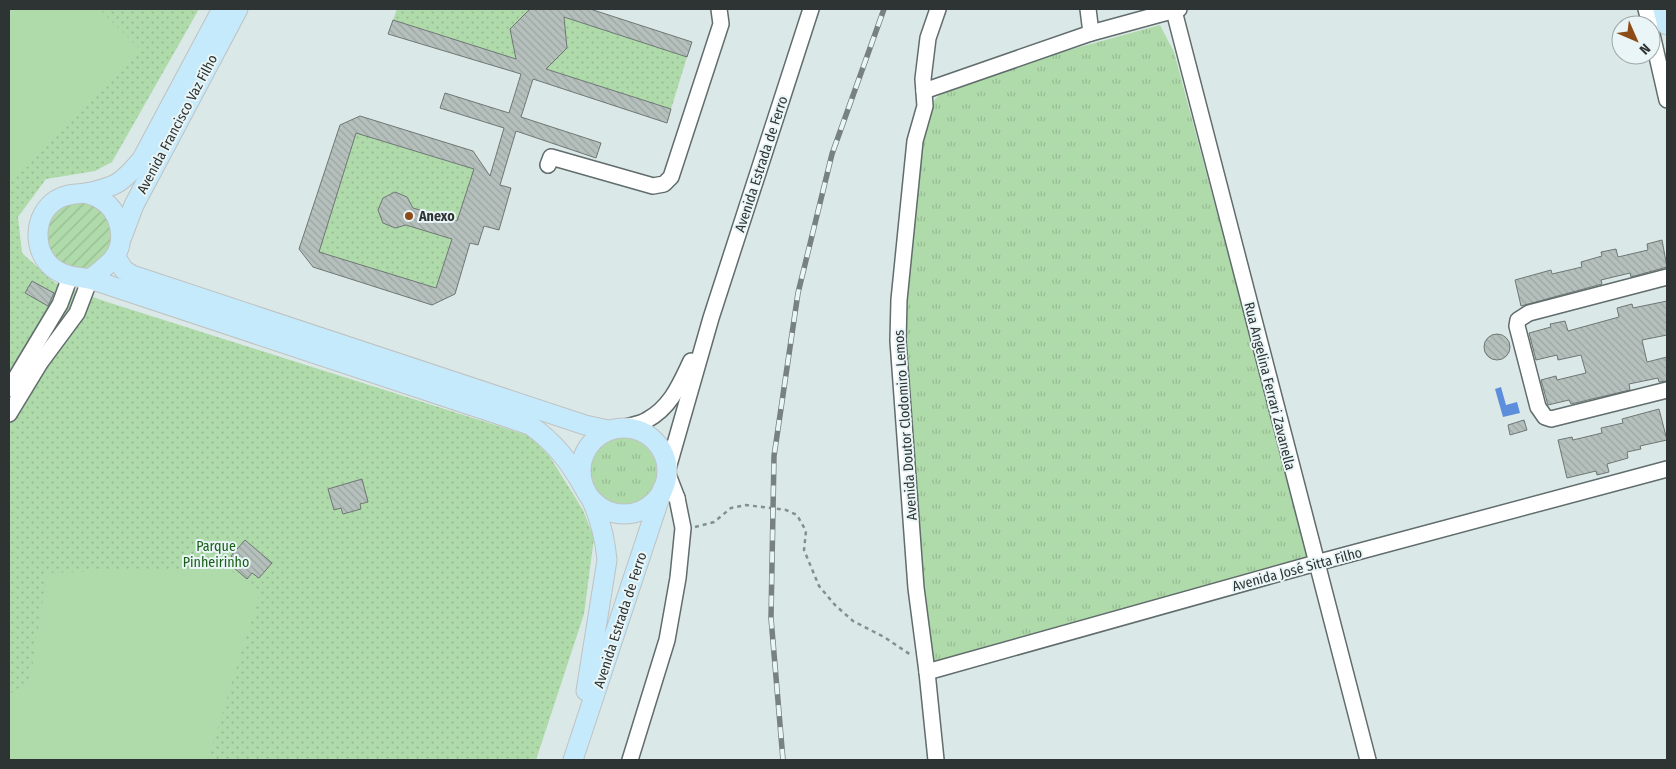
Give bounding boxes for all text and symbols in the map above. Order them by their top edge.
north arrow [1611,15,1661,65]
text: N [1636,40,1654,58]
street label: Avenida Francisco Vaz Filho [134,52,221,197]
street label: Avenida Estrada de Ferro [731,94,792,234]
place label: Anexo [418,208,455,225]
marker: Anexo [403,210,415,222]
street label: Rua Angelina Ferrari Zavanella [1240,300,1299,472]
street label: Avenida Doutor Clodomiro Lemos [890,329,921,521]
park label: Parque Pinheirinho [183,538,249,571]
street label: Avenida José Sitta Filho [1230,544,1364,595]
street label: Avenida Estrada de Ferro [590,550,651,690]

